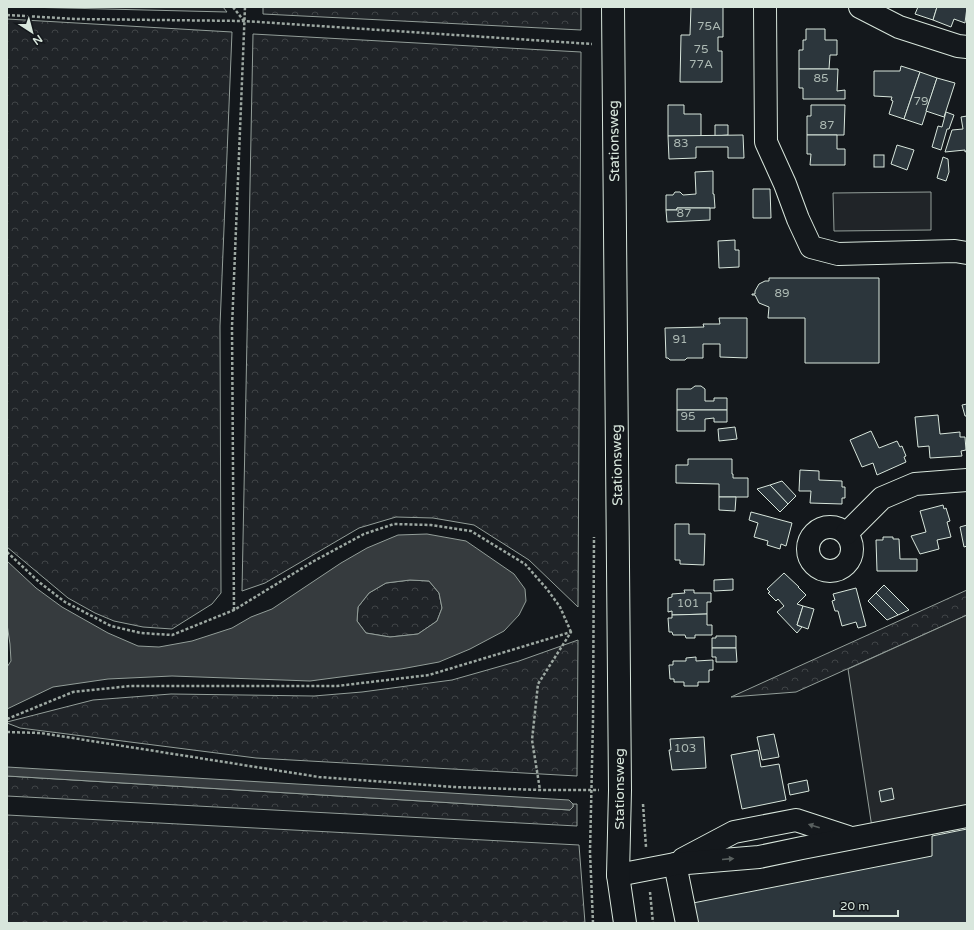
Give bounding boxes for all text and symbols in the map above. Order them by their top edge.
north arrow [12,12,52,52]
house number: 75A [697,19,721,33]
text: N [30,32,45,48]
house number: 75 [693,42,709,56]
house number: 77A [689,57,713,71]
house number: 85 [813,71,829,85]
house number: 79 [913,94,929,108]
street label: Stationsweg [605,100,623,182]
house number: 87 [819,118,835,132]
house number: 83 [673,136,689,150]
house number: 87 [676,206,692,220]
house number: 89 [774,286,790,300]
house number: 91 [672,332,688,346]
house number: 95 [680,409,696,423]
street label: Stationsweg [608,424,626,506]
house number: 101 [677,596,699,610]
house number: 103 [674,741,696,755]
street label: Stationsweg [611,748,628,830]
one-way arrow [808,823,820,829]
one-way arrow [722,856,734,863]
scale bar [834,892,898,918]
text: 20 m [840,899,869,913]

